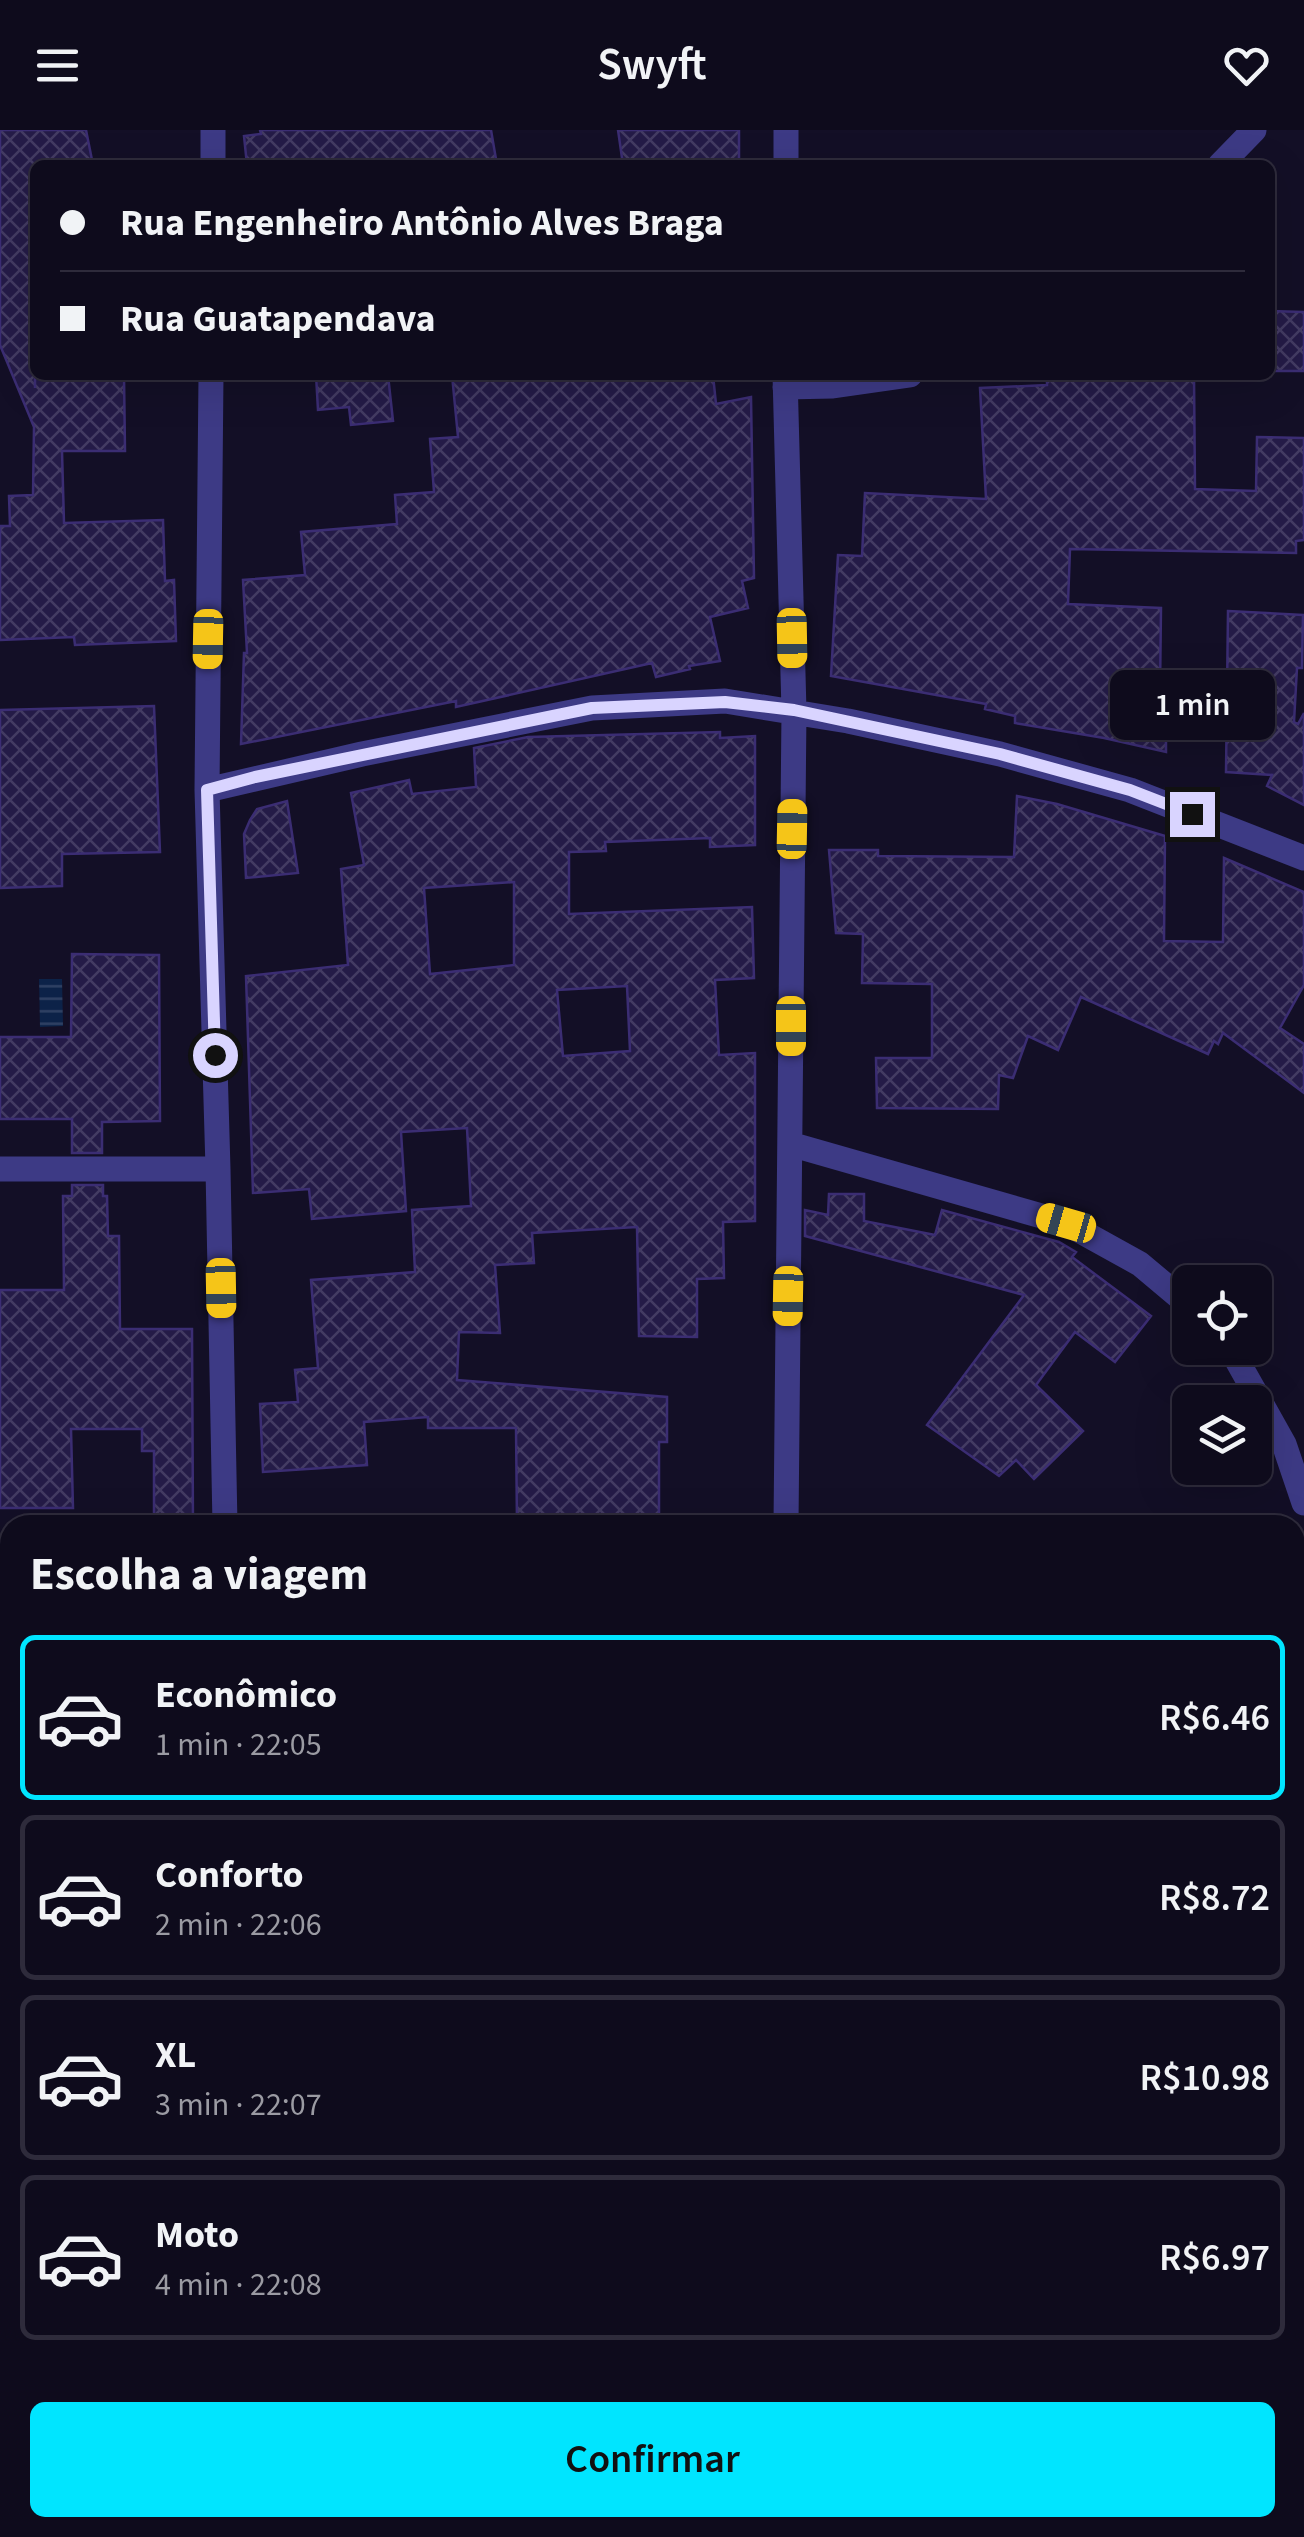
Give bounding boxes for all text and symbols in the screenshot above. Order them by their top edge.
text: Swyft [597,33,707,97]
icon: menu [30,38,85,93]
icon: heart [1219,38,1274,93]
text: Rua Engenheiro Antônio Alves Braga [120,196,724,250]
text: Rua Guatapendava [120,292,436,346]
car [776,608,808,668]
car [192,609,224,669]
callout: 1 min [1110,669,1274,739]
text: 1 min [1154,682,1231,728]
route end [1170,792,1215,837]
car [776,799,808,859]
car [776,996,806,1056]
route start [193,1033,238,1078]
car [1033,1200,1099,1246]
car [205,1258,237,1318]
map controls [1172,1265,1272,1485]
button: locate [1172,1265,1272,1365]
car [772,1266,804,1326]
button: layers [1172,1385,1272,1485]
text: Escolha a viagem [30,1543,368,1607]
text: Econômico [155,1668,337,1722]
icon: car [35,1673,125,1763]
text: R$6.46 [1159,1691,1270,1745]
text: 1 min · 22:05 [155,1722,322,1768]
text: Conforto [155,1848,304,1902]
icon: car [35,1853,125,1943]
text: R$8.72 [1159,1871,1270,1925]
text: 2 min · 22:06 [155,1902,322,1948]
text: XL [155,2028,196,2082]
icon: car [35,2033,125,2123]
text: R$10.98 [1140,2051,1270,2105]
text: 3 min · 22:07 [155,2082,322,2128]
text: Moto [155,2208,239,2262]
icon: car [35,2213,125,2303]
text: R$6.97 [1159,2231,1270,2285]
text: 4 min · 22:08 [155,2262,322,2308]
button: Confirmar [30,2402,1275,2517]

